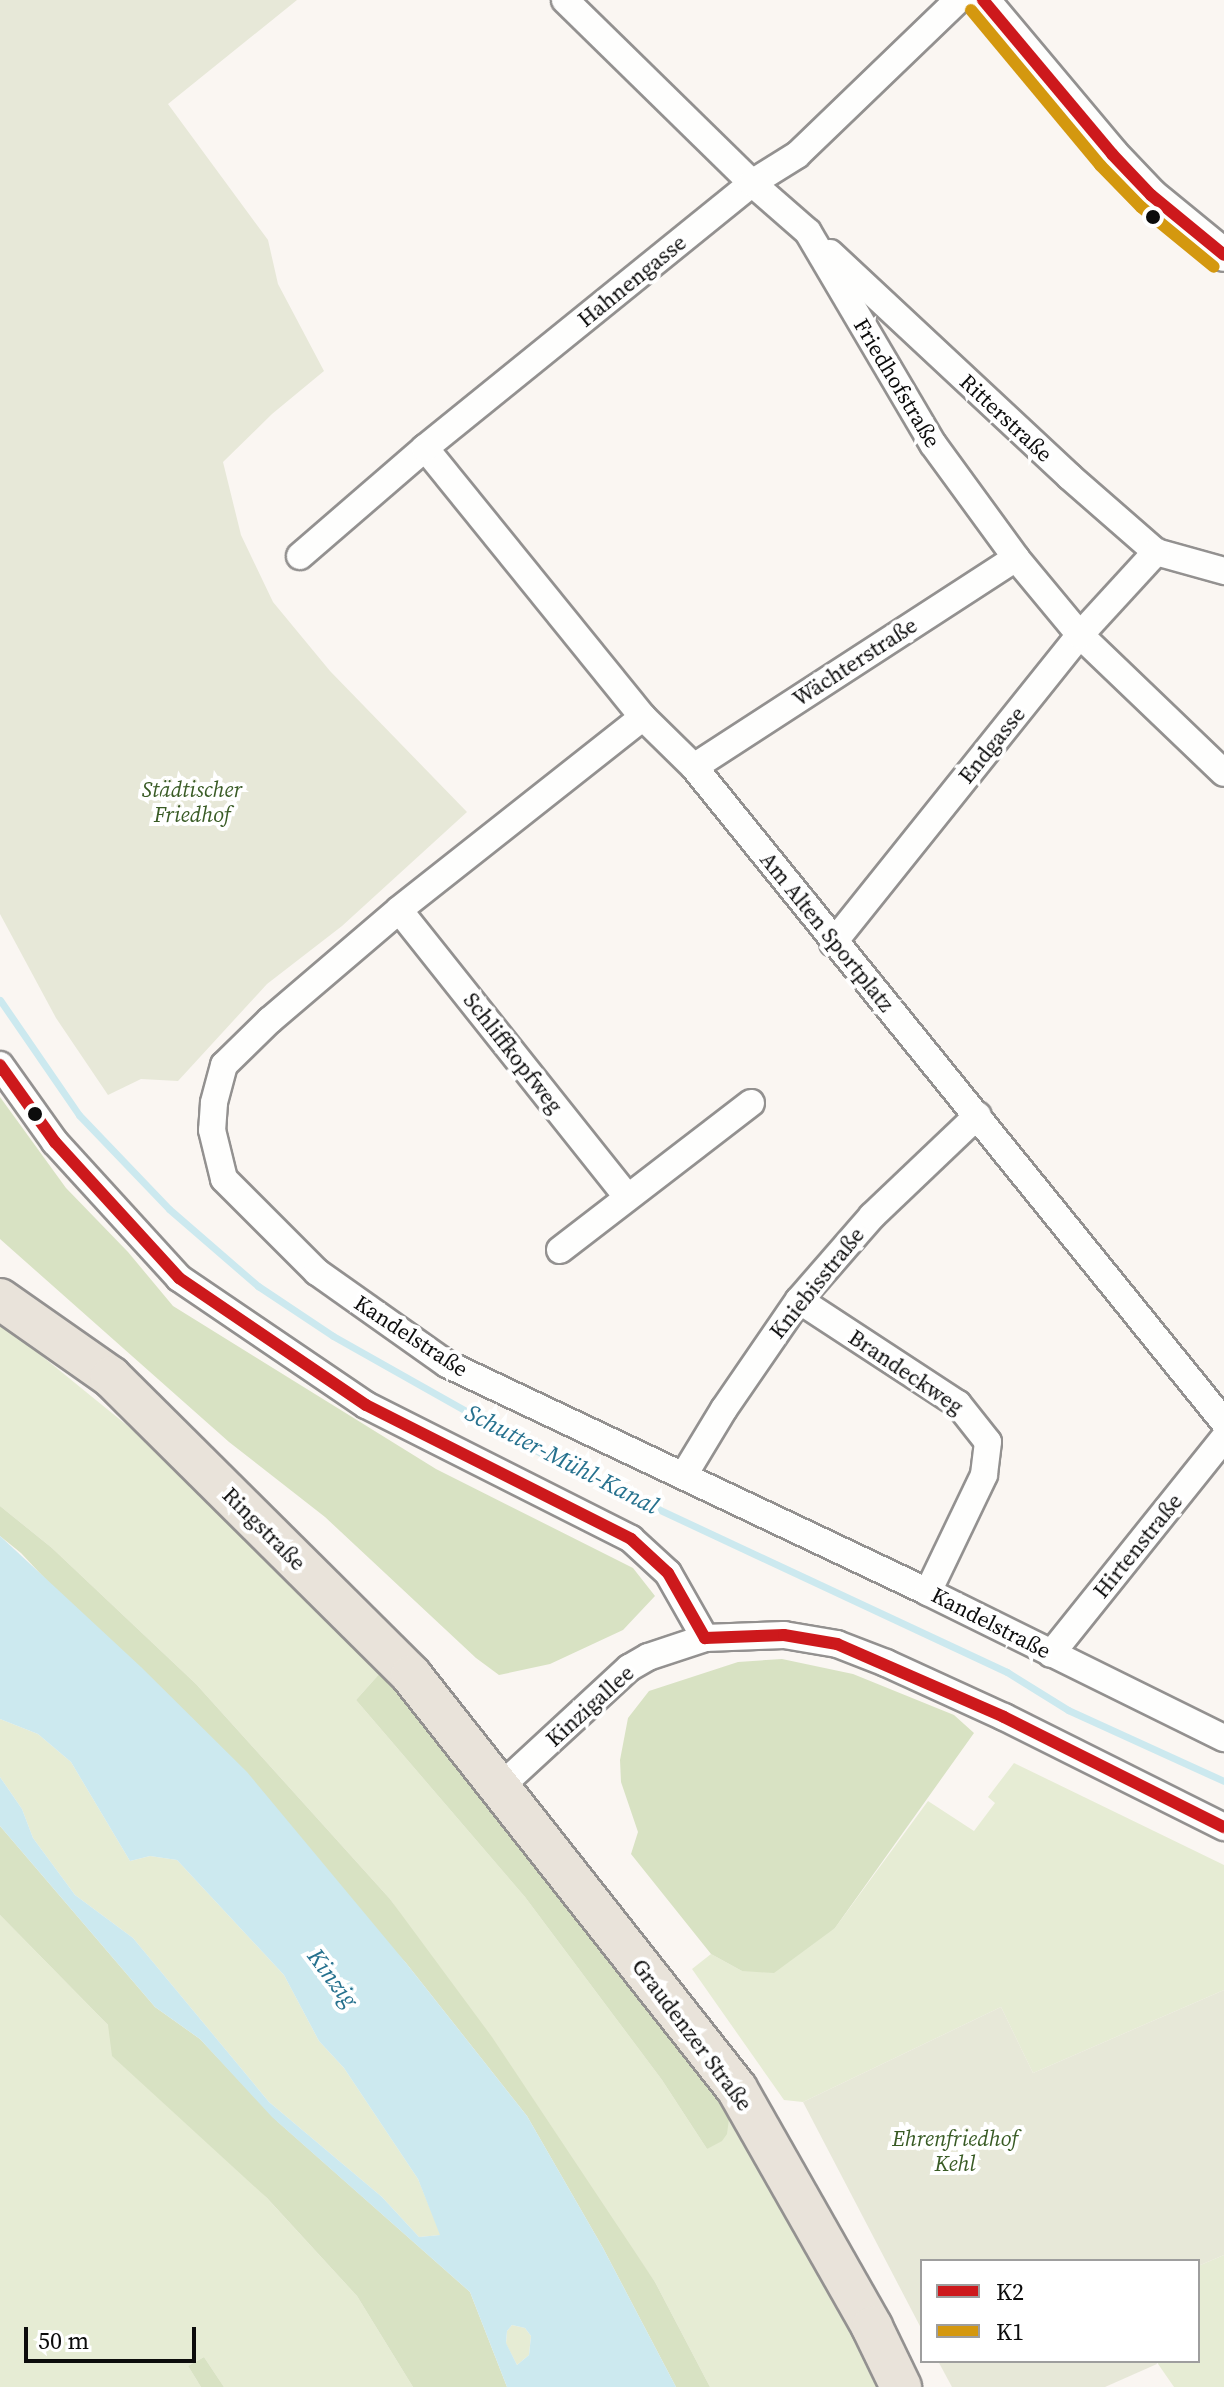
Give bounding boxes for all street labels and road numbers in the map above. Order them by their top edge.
street label: Hahnengasse [573,229,691,333]
street label: Friedhofstraße [848,314,946,452]
street label: Ritterstraße [954,368,1058,468]
street label: Wächterstraße [788,612,922,712]
street label: Endgasse [953,701,1031,789]
street label: Am Alten Sportplatz [755,847,899,1017]
street label: Schliffkopfweg [458,987,568,1119]
street label: Kniebisstraße [764,1222,870,1344]
street label: Kandelstraße [349,1289,473,1383]
street label: Brandeckweg [844,1324,968,1420]
street label: Ringstraße [217,1482,311,1576]
street label: Hirtenstraße [1088,1489,1188,1603]
street label: Kandelstraße [927,1582,1055,1664]
street label: Kinzigallee [541,1660,639,1752]
street label: Graudenzer Straße [626,1954,758,2116]

